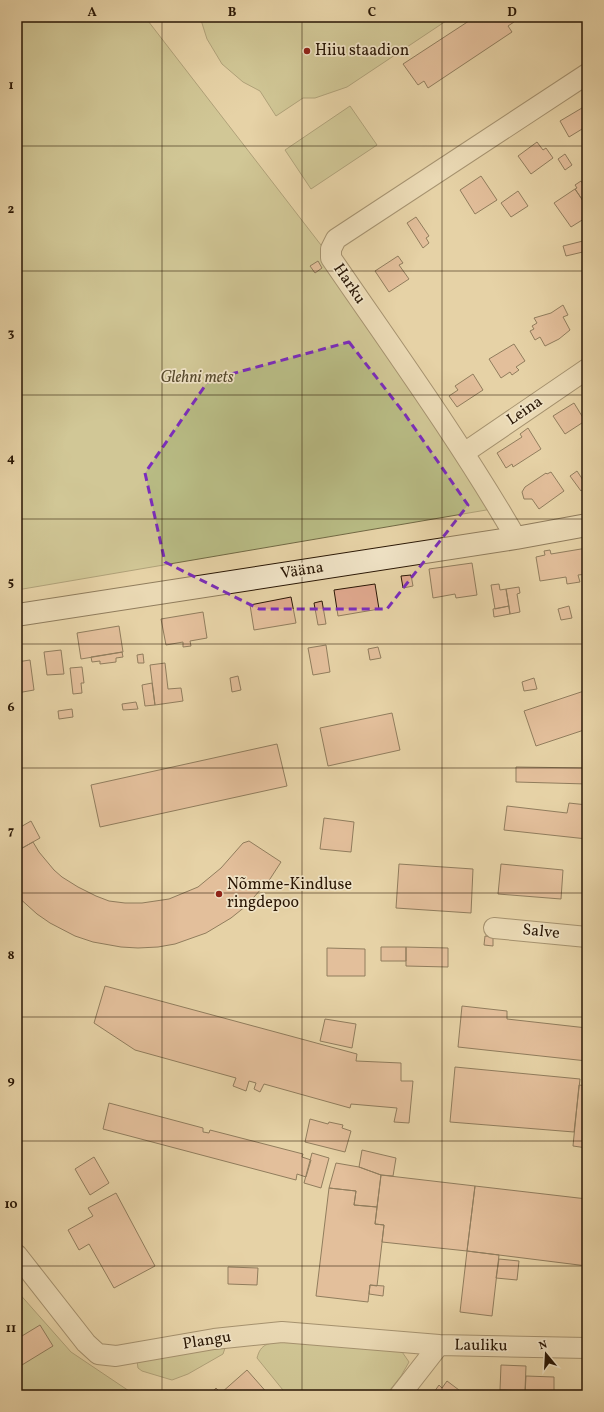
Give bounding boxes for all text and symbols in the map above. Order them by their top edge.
text: A [87,4,97,22]
text: B [228,4,237,22]
text: C [368,4,376,22]
text: D [507,4,517,22]
place label: Hiiu staadion [315,40,409,62]
marker: Hiiu staadion [302,46,312,56]
text: 1 [8,77,14,95]
text: 2 [8,201,15,219]
street label: Harku [327,259,371,309]
text: 3 [8,325,15,343]
park label: Glehni mets [160,367,234,389]
street label: Leina [503,391,547,431]
text: 4 [7,450,15,468]
street label: Vääna [279,557,325,585]
text: 5 [8,574,14,592]
text: 6 [7,699,15,717]
text: 7 [8,823,14,841]
place label: Nõmme-Kindluse ringdepoo [227,874,352,914]
marker: Nõmme-Kindluse ringdepoo [214,889,224,899]
street label: Salve [521,919,561,945]
text: 8 [7,947,15,965]
text: 9 [7,1072,15,1090]
text: 10 [4,1196,18,1214]
text: 11 [6,1320,16,1338]
street label: Plangu [181,1326,233,1356]
north arrow [526,1334,566,1374]
street label: Lauliku [454,1335,508,1357]
text: N [537,1338,549,1354]

